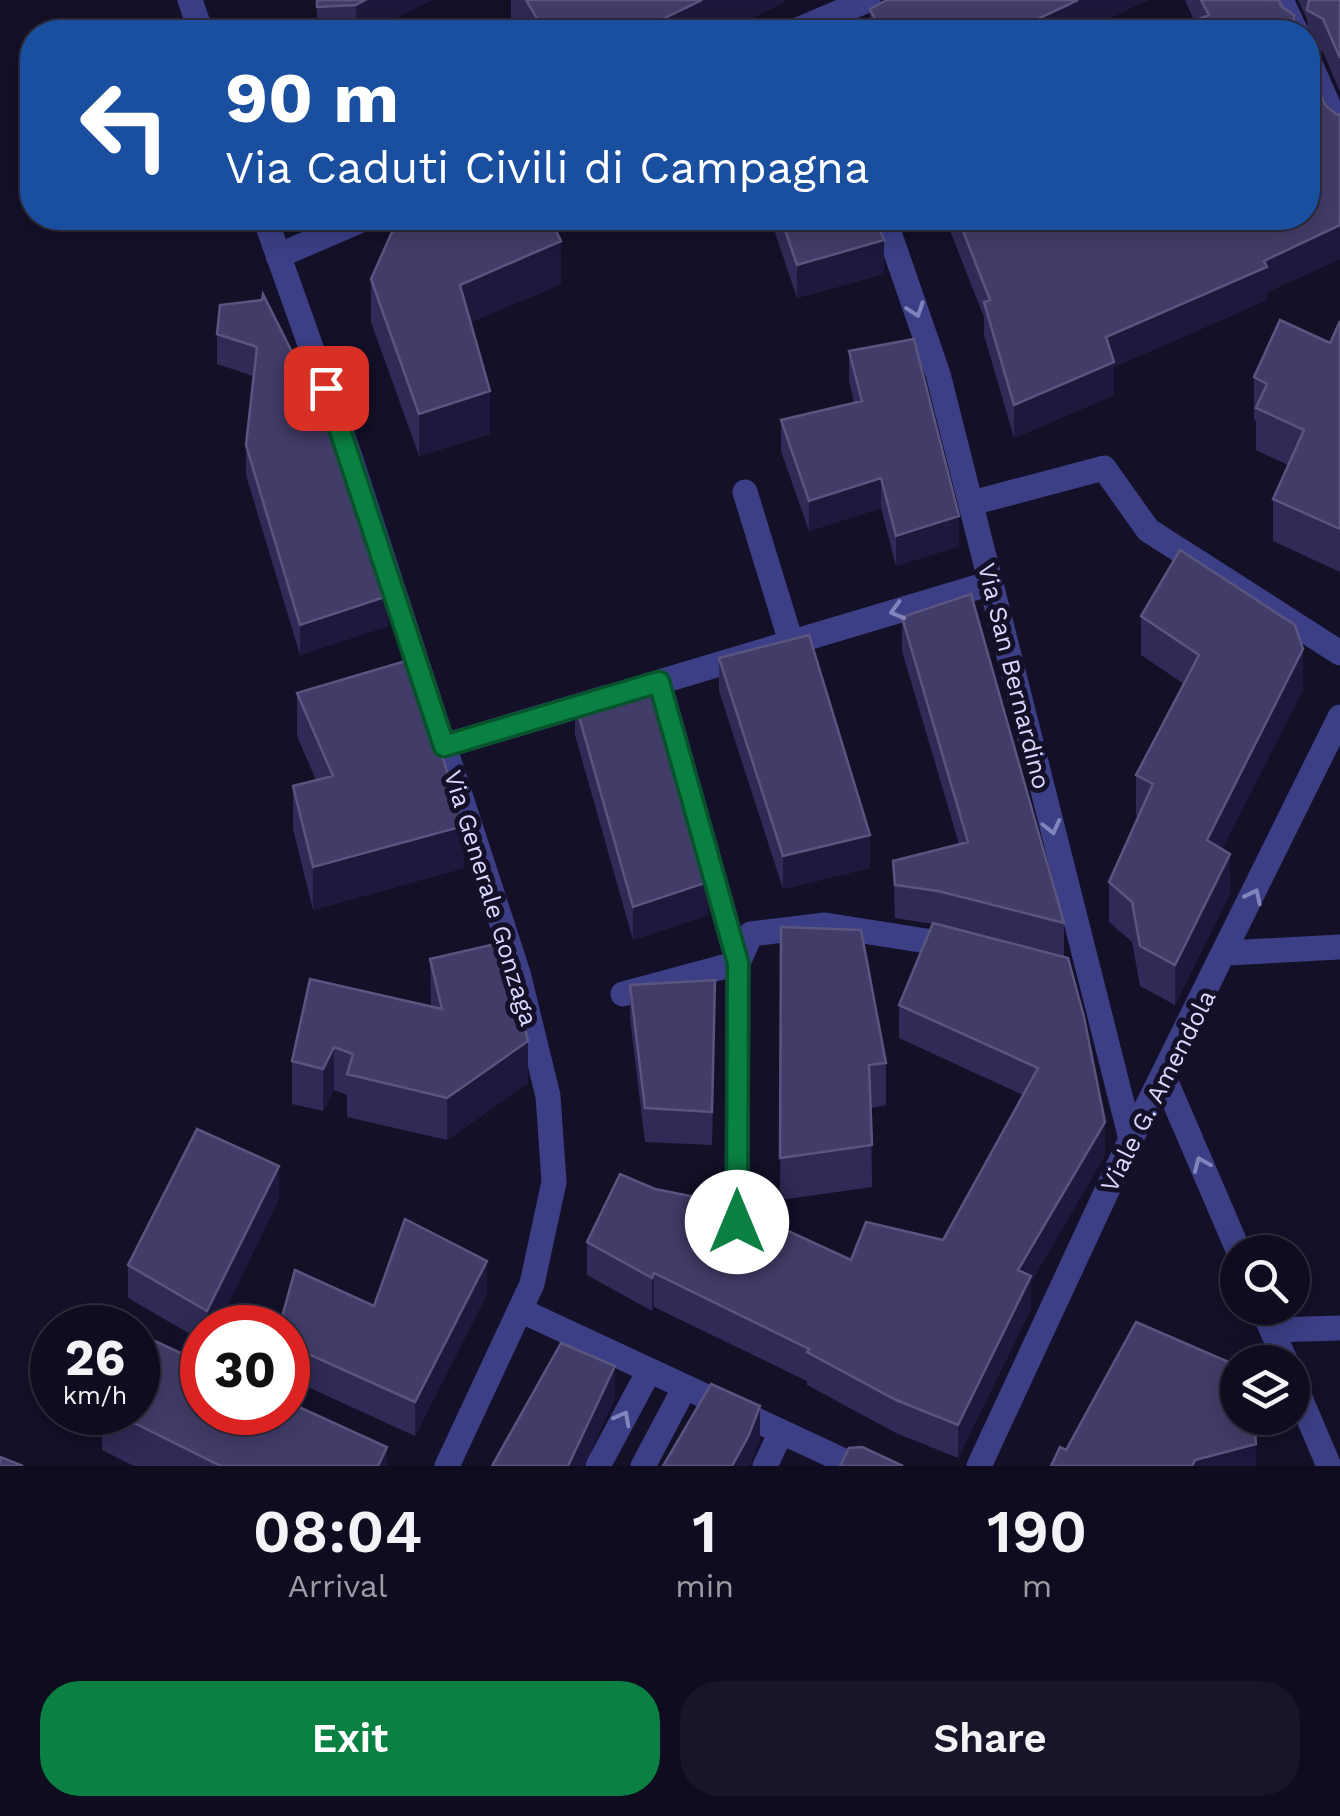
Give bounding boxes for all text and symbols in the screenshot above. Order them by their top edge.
text: 90 m [225,57,399,139]
icon: left [60,60,190,190]
text: Via Caduti Civili di Campagna [225,141,869,194]
one-way arrow [904,300,924,317]
pin [284,346,369,431]
icon: arrive [299,361,354,416]
street label: Via San Bernardino [972,560,1056,792]
one-way arrow [890,599,907,620]
street label: Via Generale Gonzaga [438,767,544,1029]
one-way arrow [1040,818,1061,835]
one-way arrow [1242,888,1262,906]
street label: Viale G. Amendola [1095,985,1221,1197]
one-way arrow [1193,1156,1213,1174]
position arrow [685,1170,789,1274]
map controls [1220,1235,1310,1435]
button: search [1220,1235,1310,1325]
speed limit sign: 30 [180,1305,310,1435]
text: 26 [65,1328,125,1387]
button: layers [1220,1345,1310,1435]
text: km/h [63,1381,127,1410]
one-way arrow [611,1411,631,1429]
text: 08:04 [253,1496,423,1567]
text: 1 [692,1496,717,1567]
text: 190 [987,1496,1087,1567]
text: Arrival [288,1567,388,1605]
text: min [675,1567,734,1605]
text: m [1022,1567,1052,1605]
button: Exit [40,1681,660,1796]
button: Share [680,1681,1300,1796]

